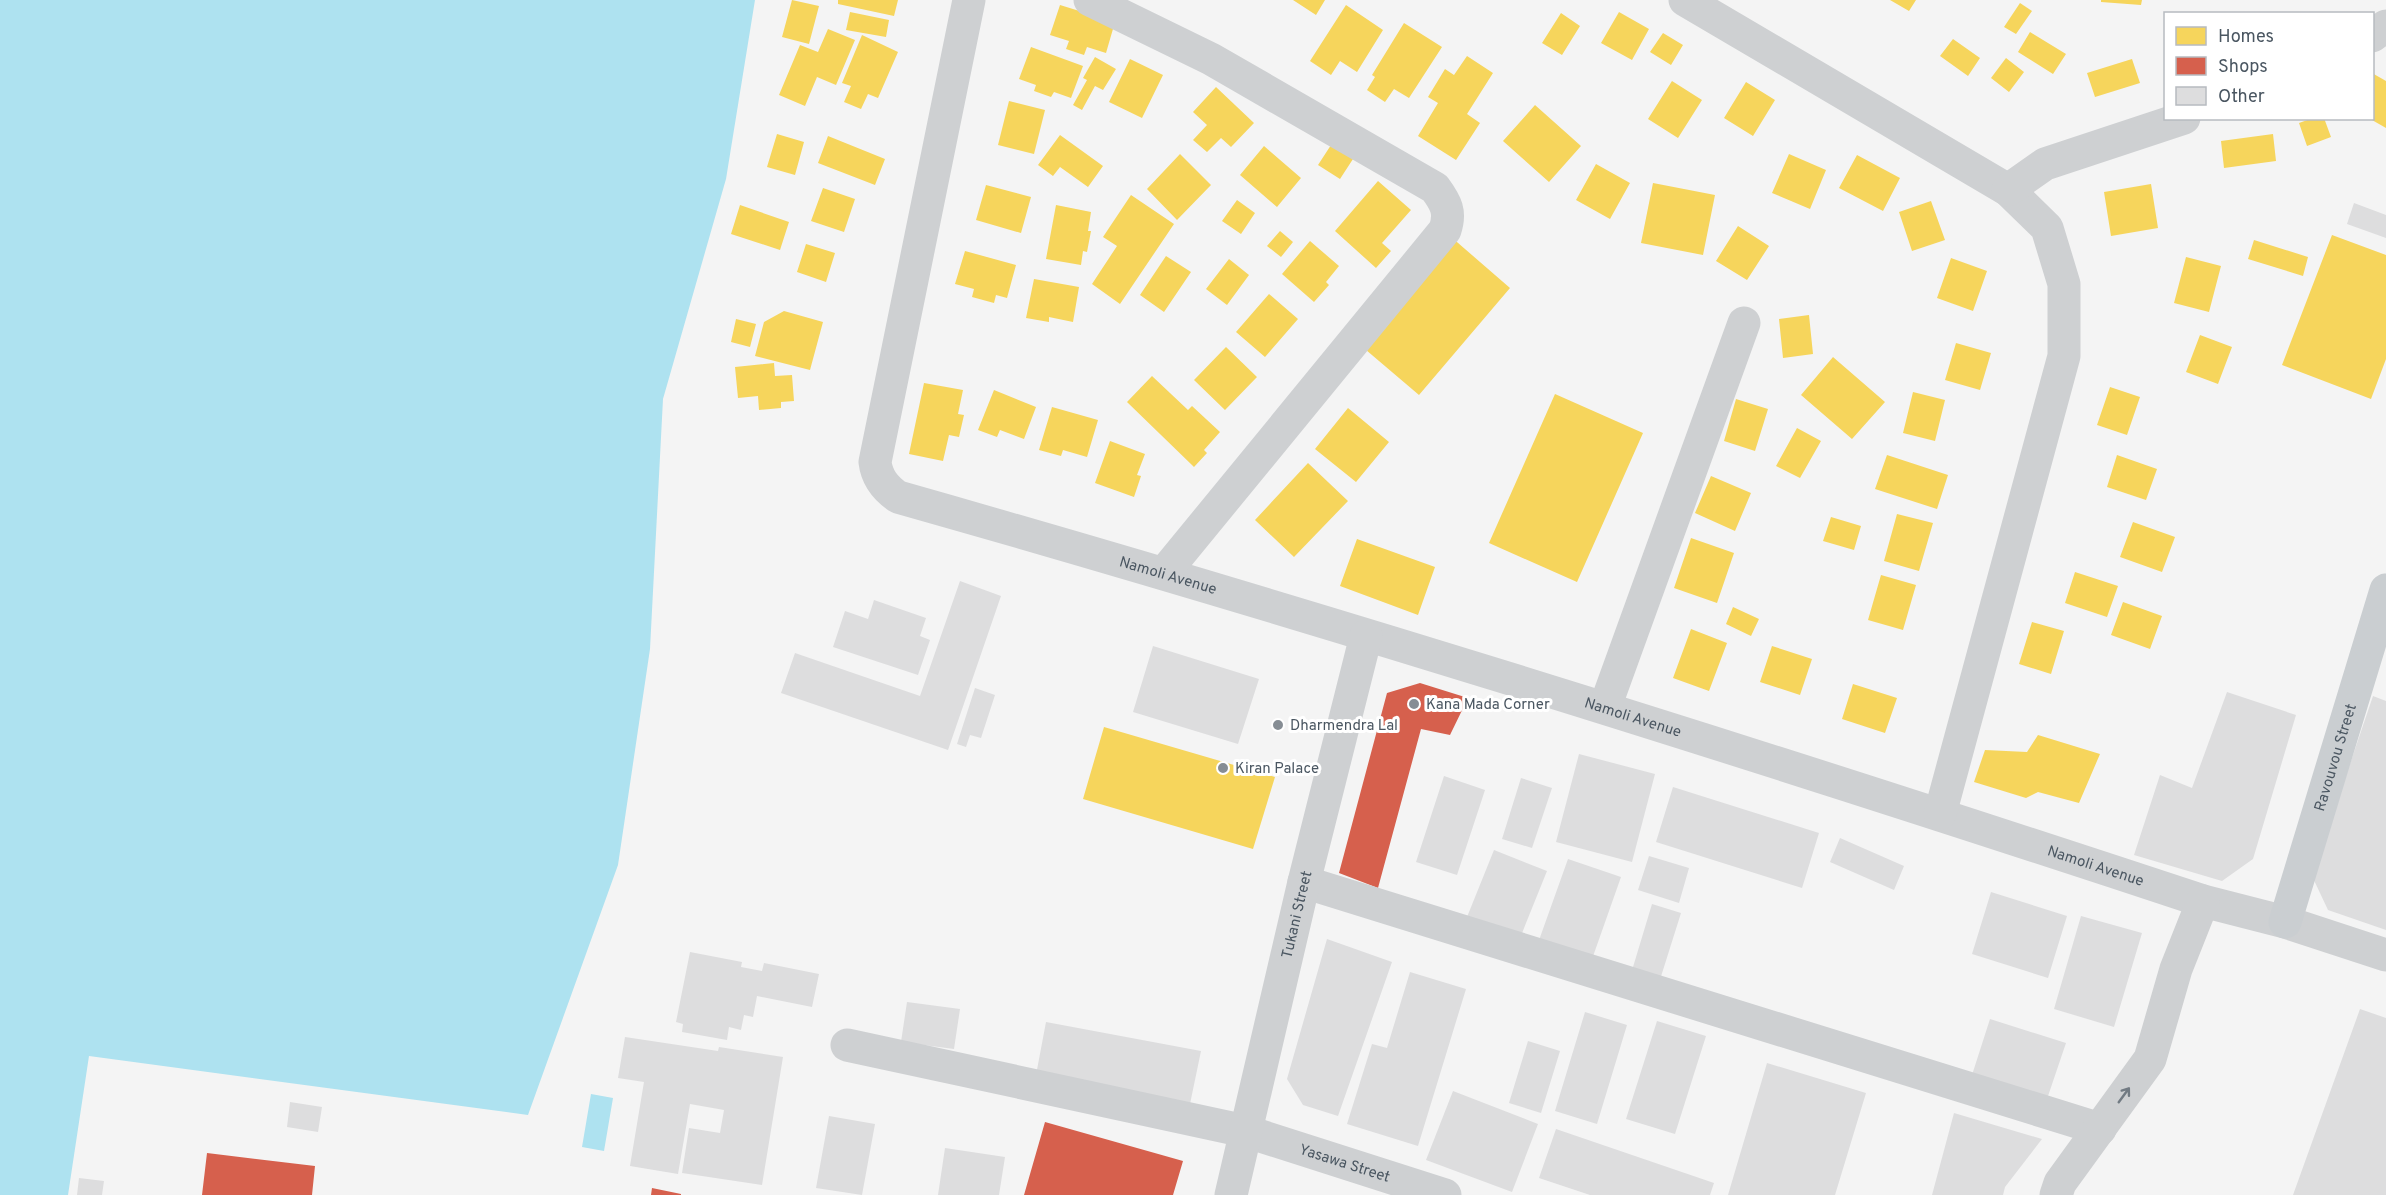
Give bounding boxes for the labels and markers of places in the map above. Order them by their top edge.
place label: Kana Mada Corner [1426,696,1550,715]
marker: Kana Mada Corner [1407,697,1421,711]
place label: Dharmendra Lal [1290,717,1398,736]
marker: Dharmendra Lal [1271,718,1285,732]
place label: Kiran Palace [1235,760,1319,779]
marker: Kiran Palace [1216,761,1230,775]

